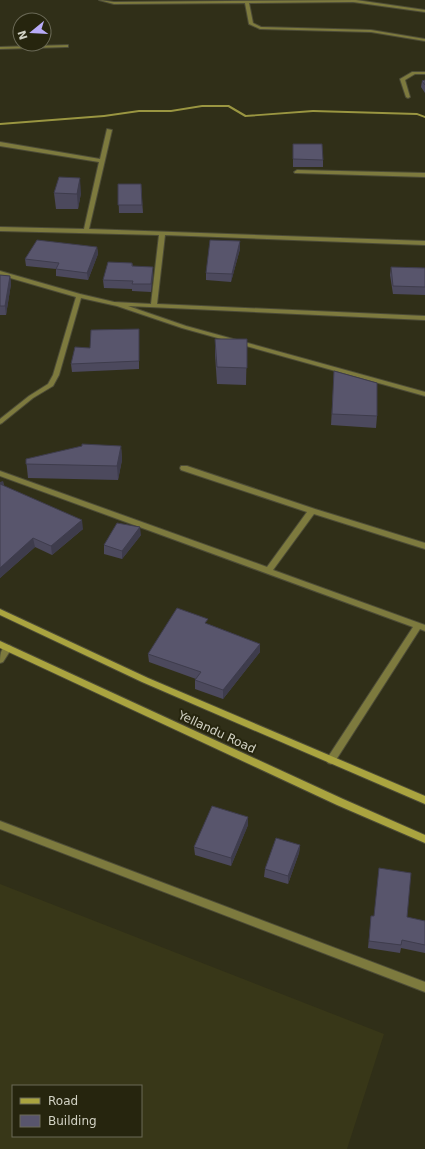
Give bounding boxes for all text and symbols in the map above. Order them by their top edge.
north arrow [12,12,52,52]
text: N [15,29,31,41]
street label: Yellandu Road [175,708,258,756]
legend [12,1085,142,1137]
text: Road [48,1094,78,1108]
text: Building [48,1114,97,1128]

